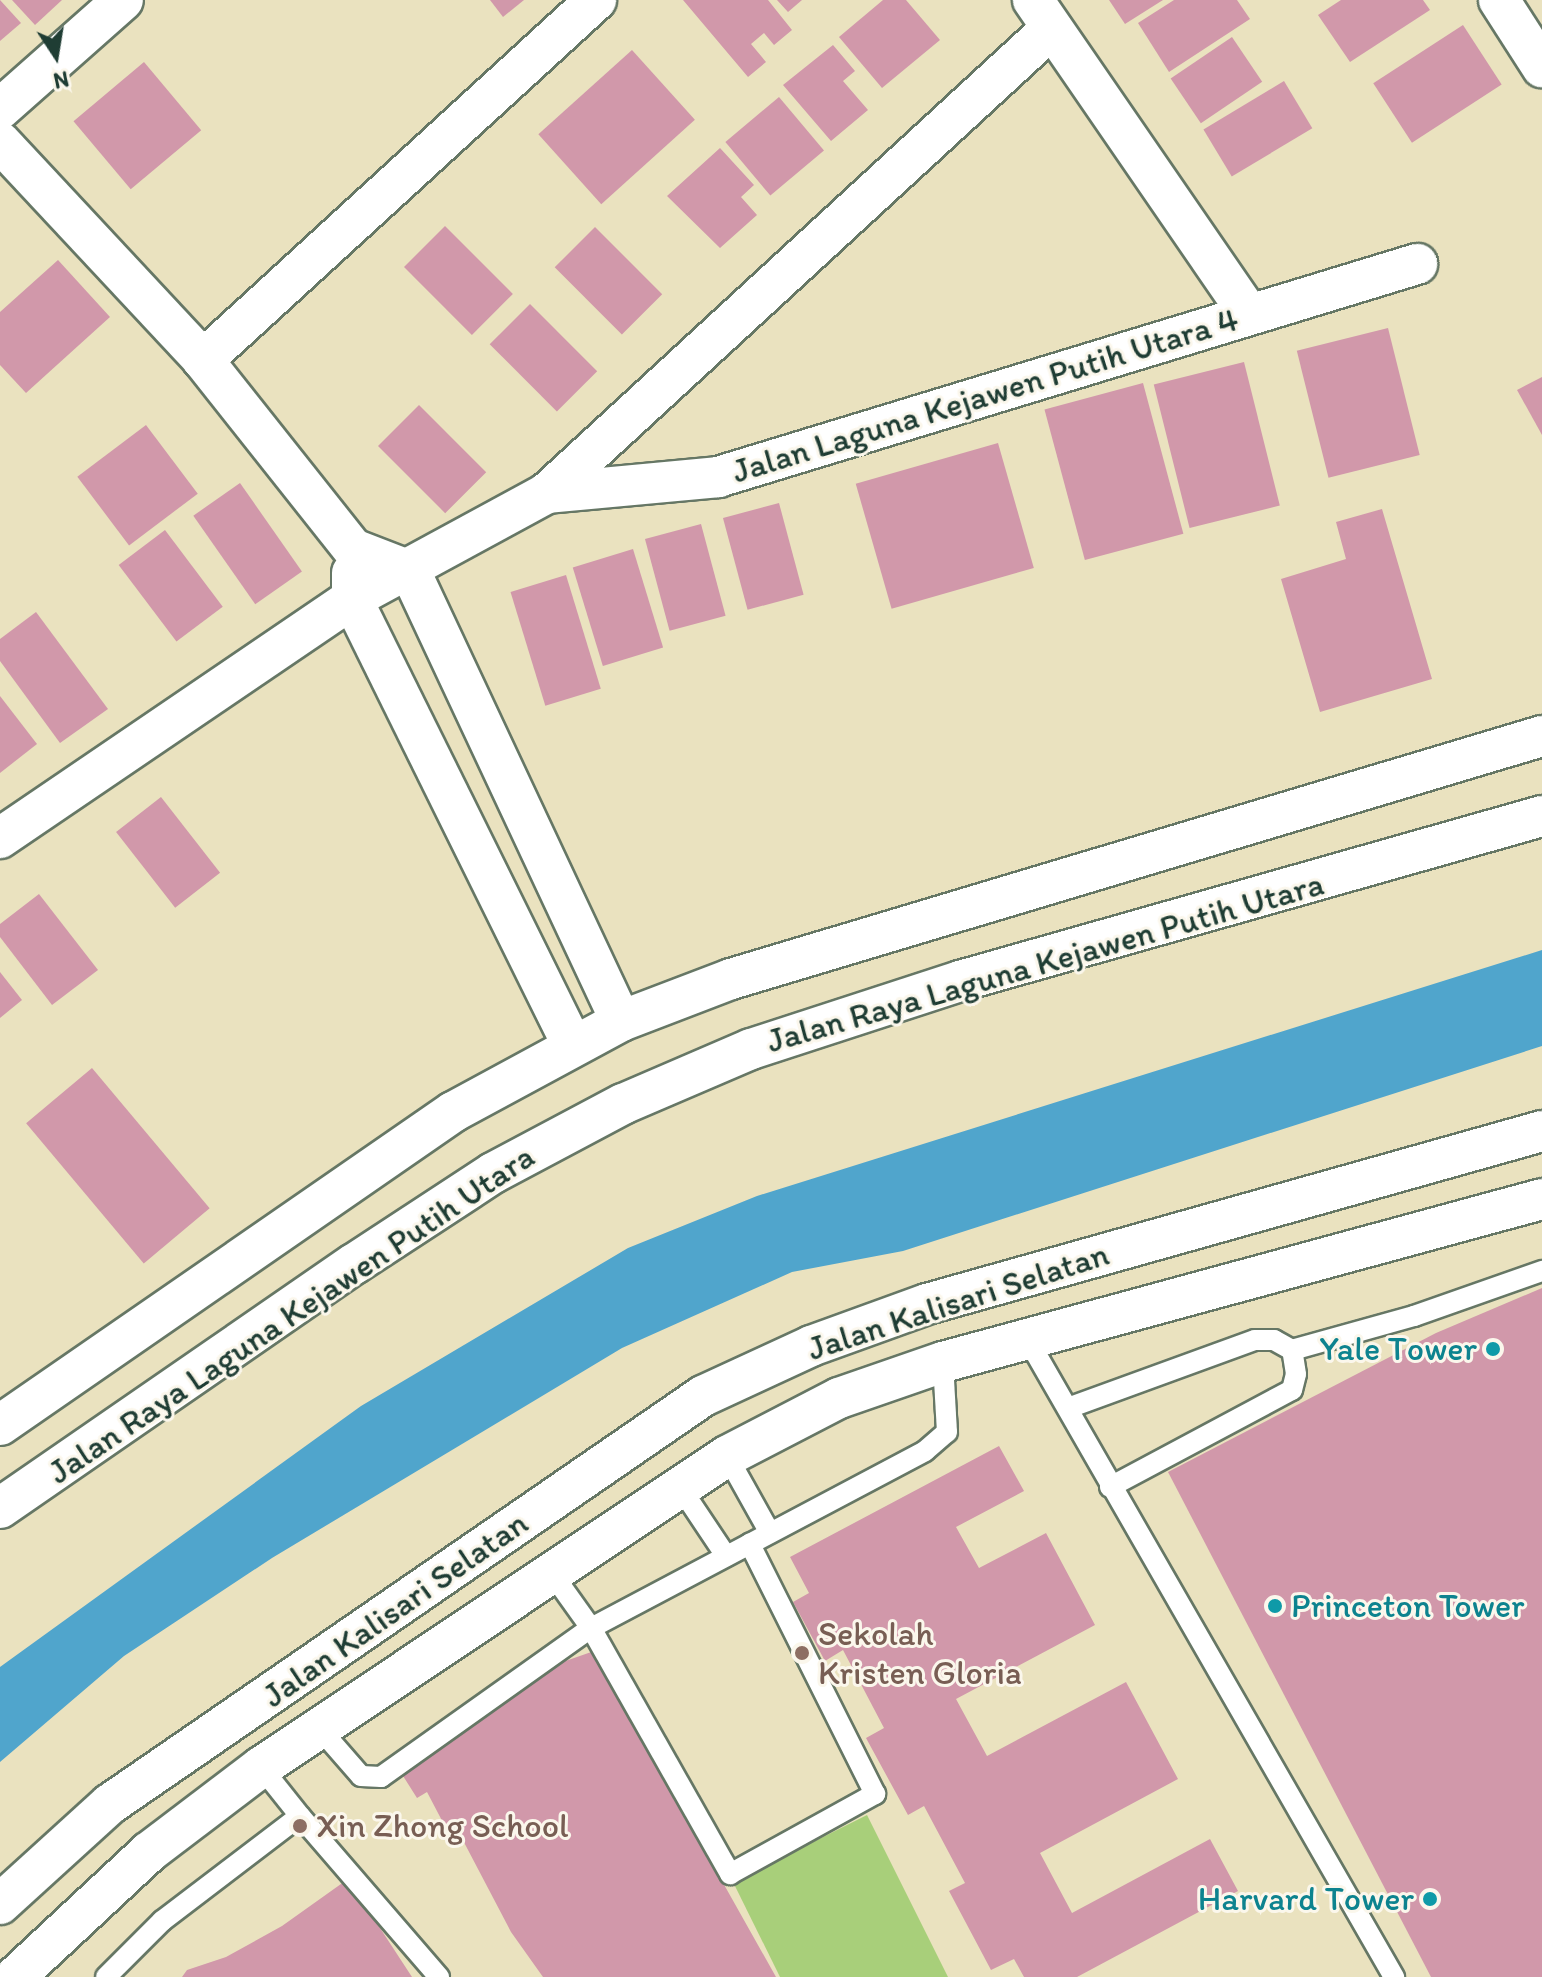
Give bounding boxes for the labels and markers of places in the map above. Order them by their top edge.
place label: Yale Tower [1324,1329,1477,1369]
marker: Yale Tower [1484,1340,1502,1358]
place label: Princeton Tower [1291,1586,1524,1626]
marker: Princeton Tower [1266,1597,1284,1615]
place label: Sekolah Kristen Gloria [818,1613,1022,1692]
marker: Sekolah Kristen Gloria [793,1644,811,1662]
place label: Xin Zhong School [316,1806,568,1846]
marker: Xin Zhong School [291,1817,309,1835]
place label: Harvard Tower [1202,1879,1414,1919]
marker: Harvard Tower [1421,1890,1439,1908]

